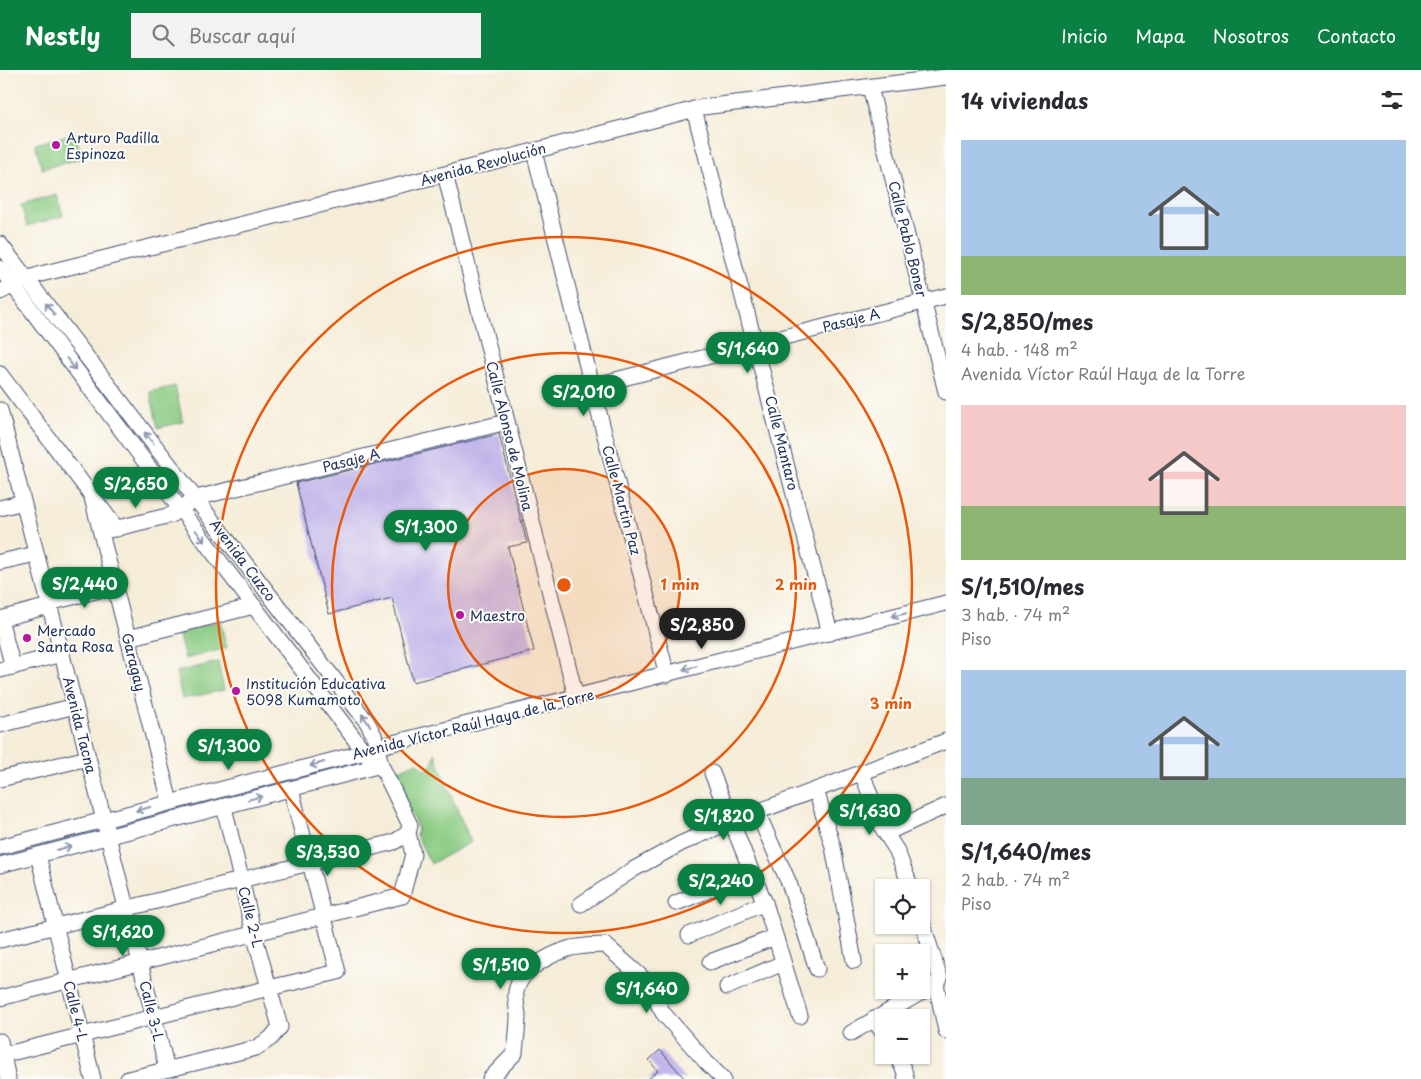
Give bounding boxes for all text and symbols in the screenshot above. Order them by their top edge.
search box [131,13,481,58]
text: Nestly [25,17,101,53]
icon: search [149,21,177,49]
text: Buscar aquí [189,21,296,49]
text: Inicio [1061,22,1108,49]
text: Mapa [1136,22,1185,49]
text: Nosotros [1213,22,1289,49]
text: Contacto [1317,22,1396,49]
text: 14 viviendas [961,84,1088,116]
icon: filters [1378,86,1406,114]
place label: Arturo Padilla Espinoza [66,127,160,164]
street label: Avenida Revolución [418,137,548,191]
marker: Arturo Padilla Espinoza [50,139,62,151]
icon: home [1139,173,1229,263]
street label: Calle Pablo Boner [883,179,933,300]
one-way arrow [45,303,56,316]
street label: Pasaje A [820,303,882,337]
text: S/2,850/mes [961,305,1093,337]
pin: S/1,640 [702,332,794,374]
text: S/1,640 [717,336,779,360]
text: 4 hab. · 148 m² [961,337,1078,361]
one-way arrow [66,357,76,371]
street label: Calle Alonso de Molina [481,359,539,513]
text: Avenida Víctor Raúl Haya de la Torre [961,361,1245,385]
pin: S/2,010 [538,374,630,417]
text: S/2,010 [553,379,615,403]
street label: Calle Mantaro [760,393,804,493]
one-way arrow [144,432,155,445]
icon: home [1139,438,1229,528]
street label: Pasaje A [320,443,382,477]
street label: Calle Martin Paz [597,443,647,557]
pin: S/2,650 [90,466,182,509]
text: S/2,650 [104,471,168,495]
pin: S/1,300 [380,510,472,552]
street label: Avenida Cuzco [205,514,281,606]
text: S/1,300 [395,514,457,538]
one-way arrow [194,529,205,542]
pin: S/2,440 [39,566,131,609]
text: S/1,510/mes [961,570,1084,602]
text: S/2,440 [52,571,118,595]
text: 1 min [661,572,699,595]
text: 2 min [775,572,817,595]
centre of rings [555,576,573,594]
text: 3 hab. · 74 m² [961,602,1070,626]
place label: Maestro [470,605,525,626]
pin: S/2,850 [656,608,748,650]
marker: Maestro [454,609,466,621]
one-way arrow [891,611,907,620]
text: S/2,850 [670,612,734,636]
place label: Mercado Santa Rosa [37,620,114,657]
text: Piso [961,626,991,650]
street label: Garagay [117,631,151,693]
marker: Mercado Santa Rosa [21,632,33,644]
one-way arrow [683,664,699,674]
place label: Institución Educativa 5098 Kumamoto [246,673,386,710]
street label: Avenida Tacna [58,674,102,776]
street label: Avenida Víctor Raúl Haya de la Torre [350,684,596,764]
marker: Institución Educativa 5098 Kumamoto [230,685,242,697]
text: 3 min [870,691,912,714]
icon: home [1139,703,1229,793]
one-way arrow [360,714,371,727]
pin: S/1,300 [183,728,275,771]
text: S/1,300 [198,733,260,757]
one-way arrow [310,760,326,769]
one-way arrow [247,793,263,803]
pin: S/1,630 [824,794,916,836]
pin: S/1,820 [678,798,770,841]
text: S/1,630 [839,798,901,822]
text: S/1,820 [694,803,754,827]
one-way arrow [136,805,152,815]
pin: S/3,530 [282,834,374,877]
text: S/1,640/mes [961,835,1091,867]
text: S/3,530 [296,839,360,863]
one-way arrow [56,843,72,852]
pin: S/2,240 [675,864,767,906]
text: 2 hab. · 74 m² [961,867,1070,891]
text: S/2,240 [689,868,753,892]
map controls [875,879,930,1064]
button: locate [875,879,930,934]
street label: Calle 2-L [233,884,269,950]
text: Piso [961,891,991,915]
pin: S/1,620 [77,914,169,957]
text: S/1,620 [93,919,153,943]
button: + [875,944,930,999]
pin: S/1,510 [455,948,547,990]
text: S/1,510 [473,952,529,976]
pin: S/1,640 [601,972,693,1014]
text: S/1,640 [616,976,678,1000]
street label: Calle 4-L [58,978,94,1044]
street label: Calle 3-L [134,978,170,1044]
button: − [875,1009,930,1064]

